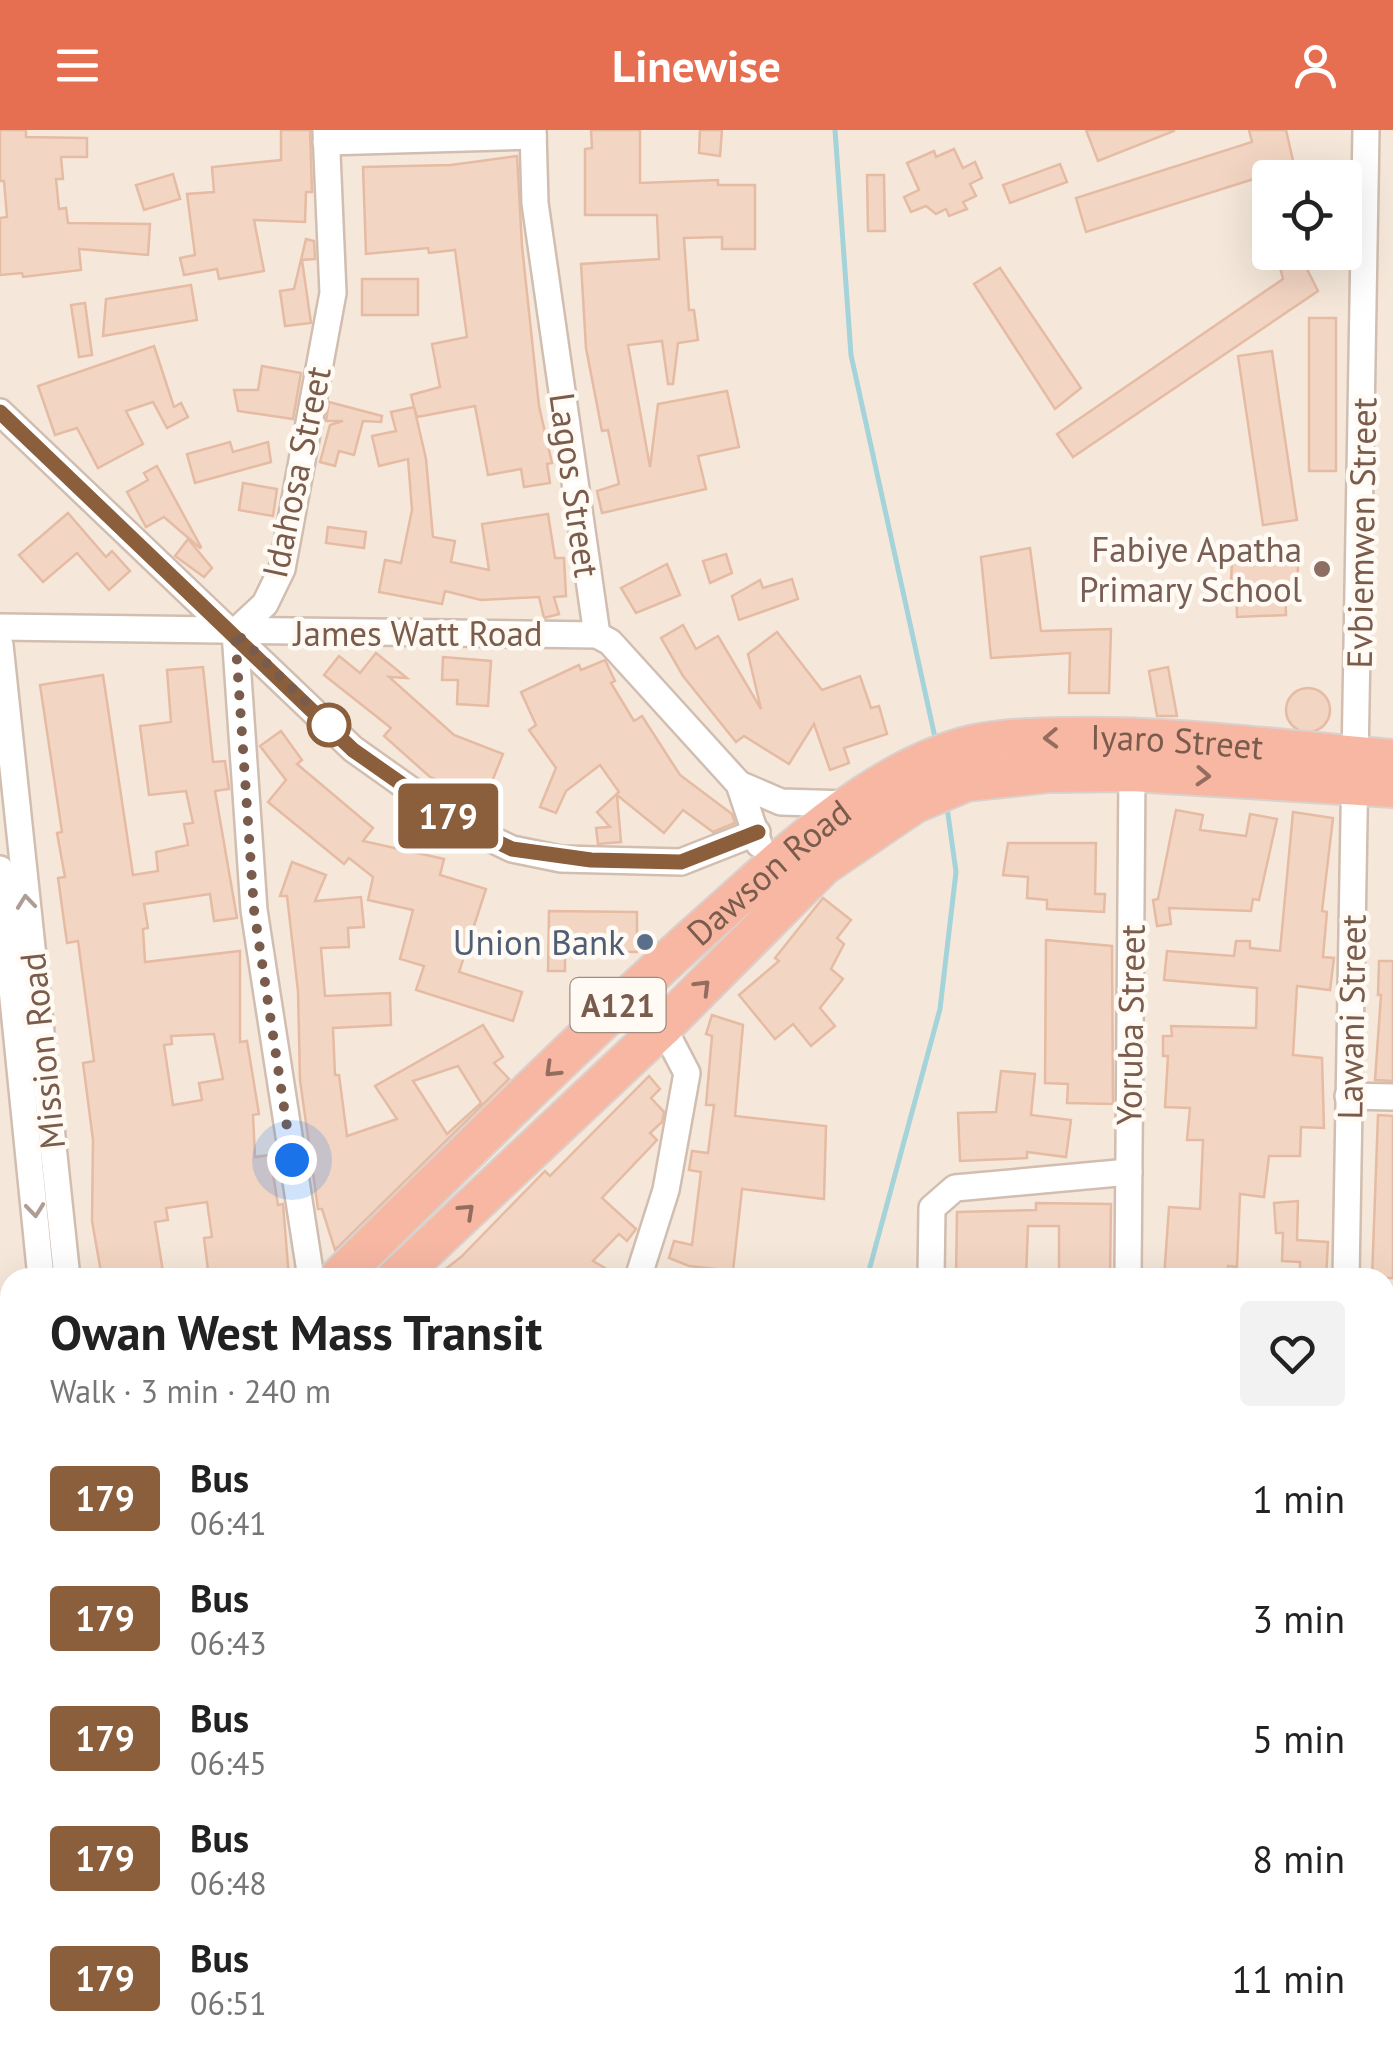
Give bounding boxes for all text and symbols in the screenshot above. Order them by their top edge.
text: Linewise [612,36,781,94]
icon: menu [50,38,105,93]
icon: person [1288,38,1343,93]
map controls [1252,160,1362,270]
button: locate [1252,160,1362,270]
street label: Idahosa Street [251,362,341,582]
street label: Lagos Street [539,390,611,580]
street label: Evbiemwen Street [1336,397,1386,669]
place label: Fabiye Apatha Primary School [1079,526,1302,612]
marker: Fabiye Apatha Primary School [1311,558,1333,580]
street label: James Watt Road [291,610,543,656]
unlabelled marker [308,704,350,746]
street label: Iyaro Street [1090,714,1266,770]
one-way arrow [1043,727,1059,748]
one-way arrow [1196,765,1212,786]
line badge: 179 [390,784,506,848]
street label: Dawson Road [677,789,860,955]
text: 179 [418,793,478,839]
one-way arrow [16,894,37,910]
street label: Lawani Street [1326,914,1376,1120]
place label: Union Bank [453,919,625,965]
street label: Yoruba Street [1105,924,1155,1126]
marker: Union Bank [634,931,656,953]
street label: Mission Road [9,951,75,1151]
road number: A121 [570,978,666,1032]
one-way arrow [691,981,709,999]
one-way arrow [545,1058,563,1076]
your location [267,1135,317,1185]
one-way arrow [24,1202,45,1218]
one-way arrow [455,1205,474,1223]
text: Owan West Mass Transit [50,1301,542,1363]
button: heart [1240,1301,1345,1406]
text: Walk · 3 min · 240 m [50,1370,331,1412]
text: Bus [190,1453,249,1502]
text: 1 min [1252,1474,1345,1523]
text: 179 [75,1475,135,1521]
text: 06:41 [190,1502,267,1544]
text: Bus [190,1573,249,1622]
text: 3 min [1252,1594,1345,1643]
text: 179 [75,1595,135,1641]
text: 06:43 [190,1622,267,1664]
text: Bus [190,1693,249,1742]
text: 5 min [1252,1714,1345,1763]
text: 179 [75,1715,135,1761]
text: 06:45 [190,1742,267,1784]
text: Bus [190,1813,249,1862]
text: 8 min [1252,1834,1345,1883]
text: 179 [75,1835,135,1881]
text: 06:48 [190,1862,267,1904]
text: Bus [190,1933,249,1982]
text: 11 min [1232,1954,1345,2003]
text: 179 [75,1955,135,2001]
text: 06:51 [190,1982,267,2024]

